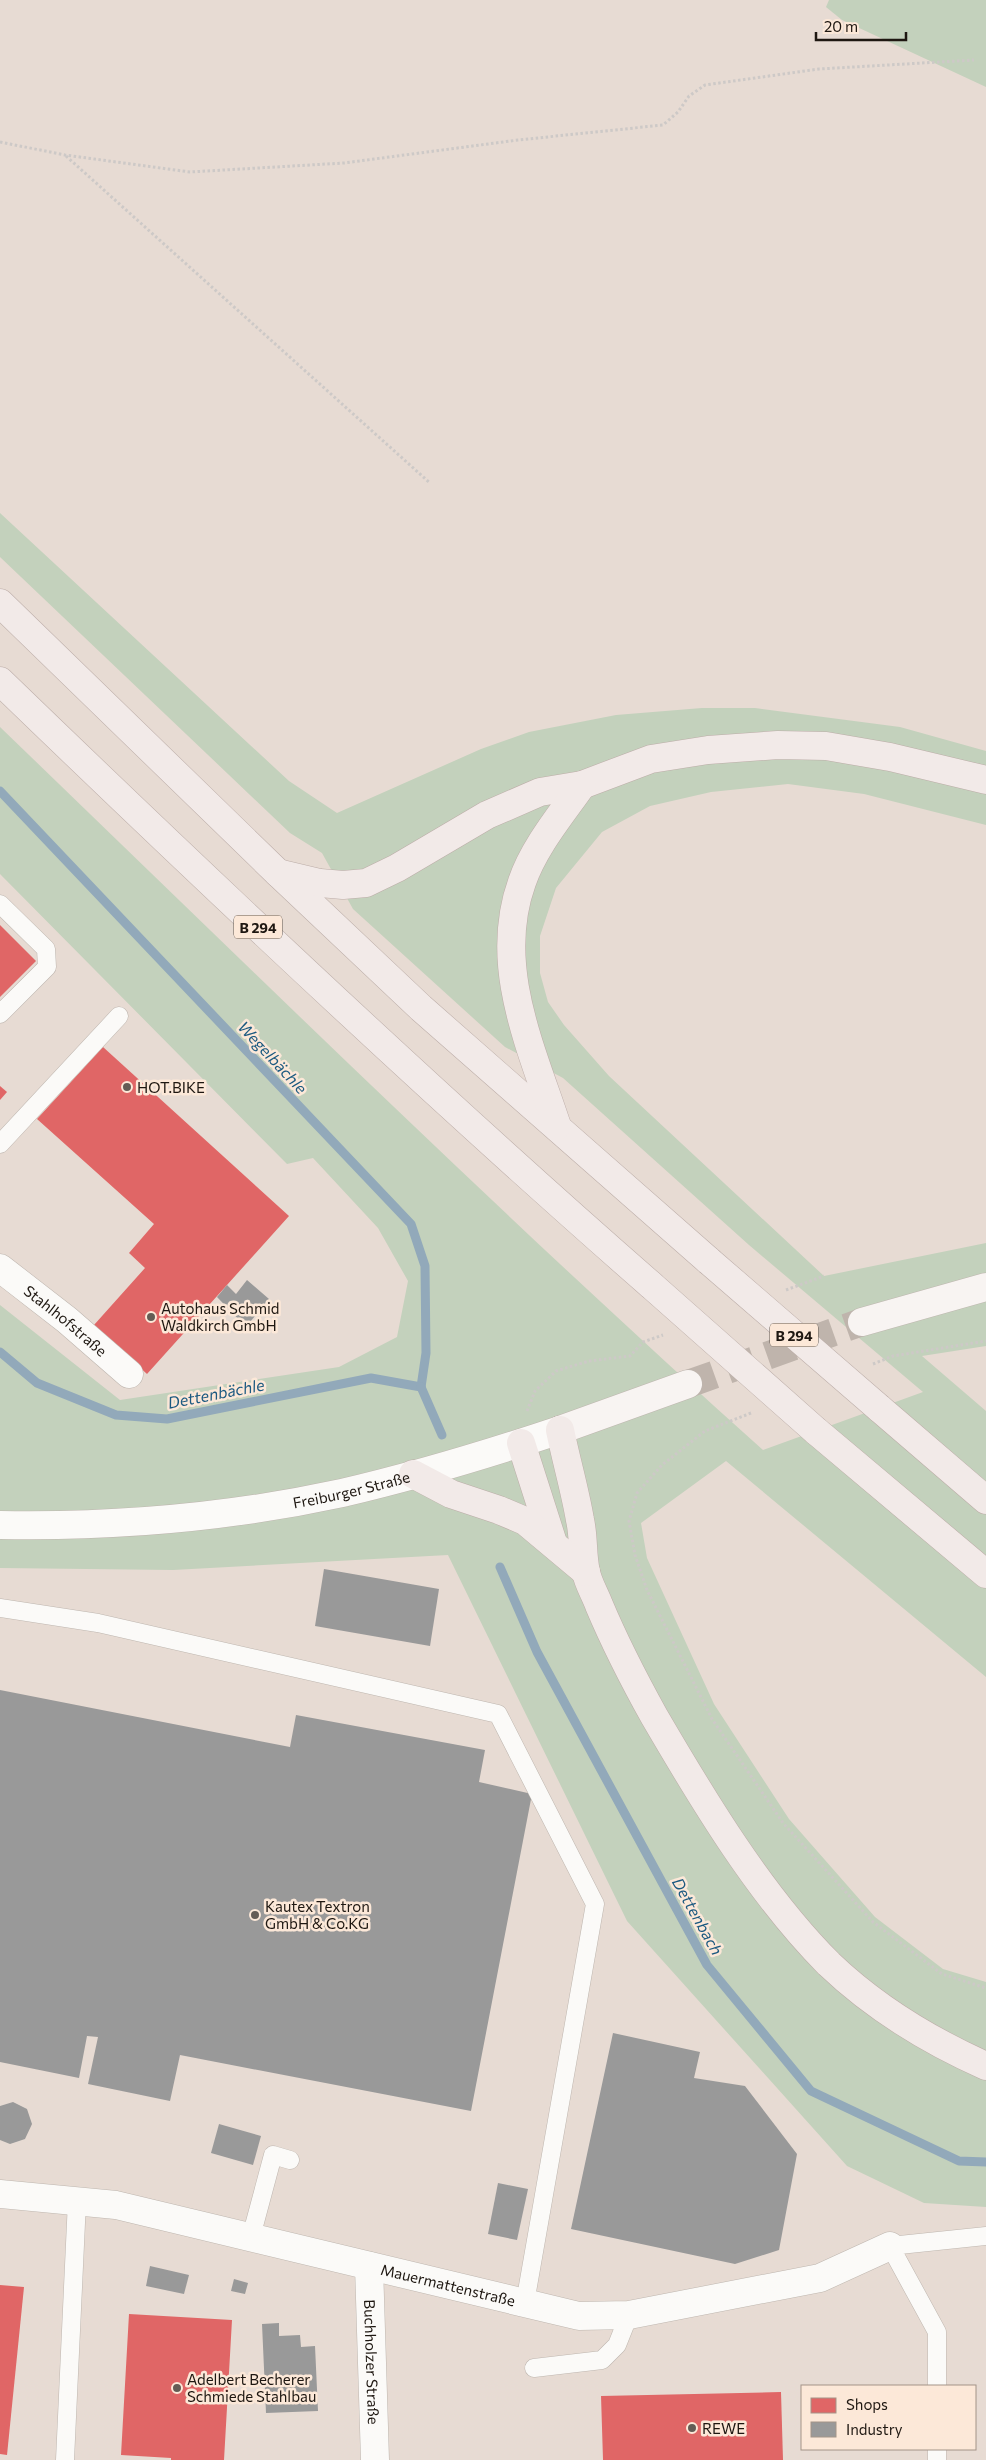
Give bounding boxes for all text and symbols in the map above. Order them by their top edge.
scale bar [816,10,906,42]
text: 20 m [824,17,858,35]
road number: B 294 [234,916,282,939]
water label: Wegelbächle [235,1017,312,1098]
place label: HOT.BIKE [137,1078,205,1096]
marker: HOT.BIKE [121,1081,133,1093]
street label: Stahlhofstraße [21,1281,111,1360]
place label: Autohaus Schmid Waldkirch GmbH [161,1299,280,1334]
marker: Autohaus Schmid Waldkirch GmbH [145,1311,157,1323]
road number: B 294 [770,1324,818,1346]
water label: Dettenbächle [166,1374,266,1412]
street label: Freiburger Straße [291,1467,412,1511]
water label: Dettenbach [669,1874,727,1958]
place label: Kautex Textron GmbH & Co.KG [265,1897,370,1932]
marker: Kautex Textron GmbH & Co.KG [249,1909,261,1921]
street label: Mauermattenstraße [379,2260,517,2309]
street label: Buchholzer Straße [361,2299,383,2425]
place label: Adelbert Becherer Schmiede Stahlbau [187,2370,316,2405]
marker: Adelbert Becherer Schmiede Stahlbau [171,2382,183,2394]
legend [801,2385,976,2450]
text: Shops [846,2395,888,2413]
place label: REWE [702,2419,745,2437]
text: Industry [846,2420,903,2438]
marker: REWE [686,2422,698,2434]

